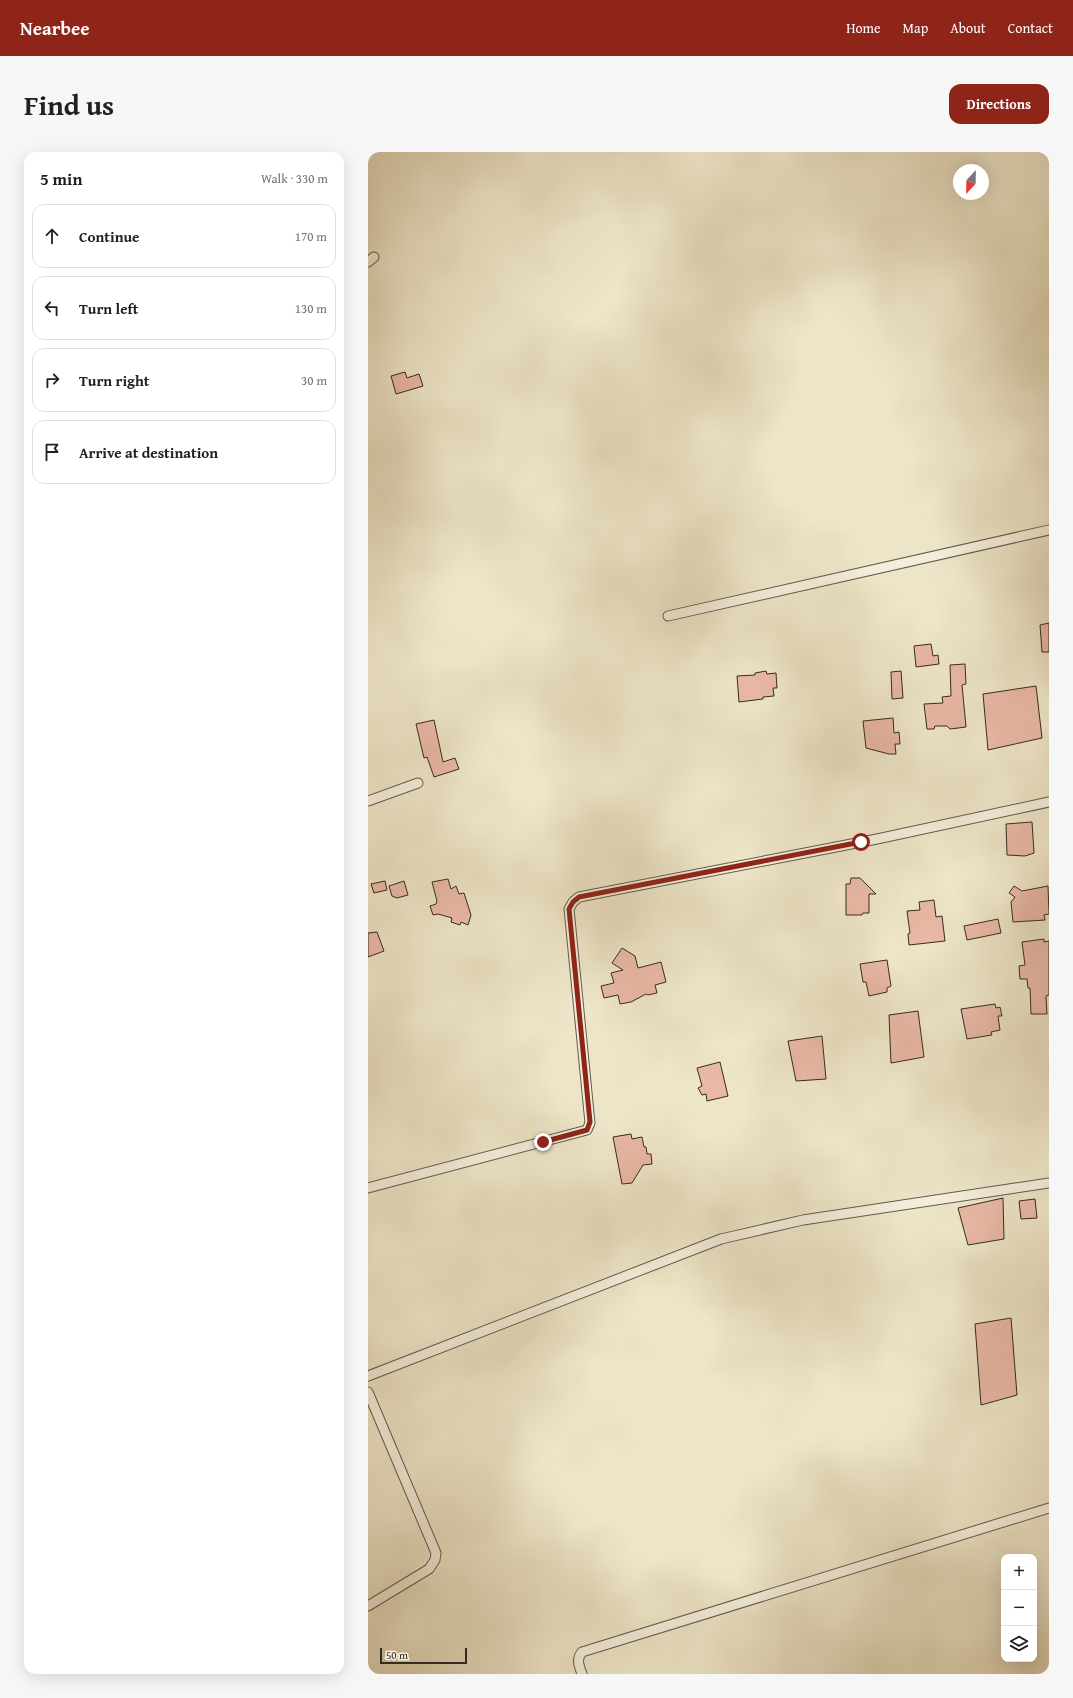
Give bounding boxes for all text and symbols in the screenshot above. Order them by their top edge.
text: Nearbee [20,14,90,42]
text: Home [846,18,881,38]
text: Map [903,18,928,38]
text: About [950,18,986,38]
text: Contact [1008,18,1053,38]
text: Find us [24,84,114,125]
button: Directions [949,84,1049,124]
north arrow [953,164,989,200]
text: 5 min [40,166,82,191]
text: Walk · 330 m [261,169,328,188]
icon: ahead [41,225,63,247]
text: Continue [79,226,140,247]
text: 170 m [295,227,327,246]
icon: left [41,297,63,319]
text: Turn left [79,298,138,319]
text: 130 m [295,299,327,318]
icon: right [41,369,63,391]
text: Turn right [79,370,150,391]
text: 30 m [301,371,327,390]
icon: arrive [41,441,63,463]
text: Arrive at destination [79,442,218,463]
route start [852,833,870,851]
route end [534,1133,552,1151]
map controls [1001,1554,1037,1662]
button: + [1001,1554,1037,1590]
button: − [1001,1590,1037,1626]
button: layers [1001,1626,1037,1662]
scale bar [380,1646,467,1665]
text: 50 m [386,1647,408,1663]

